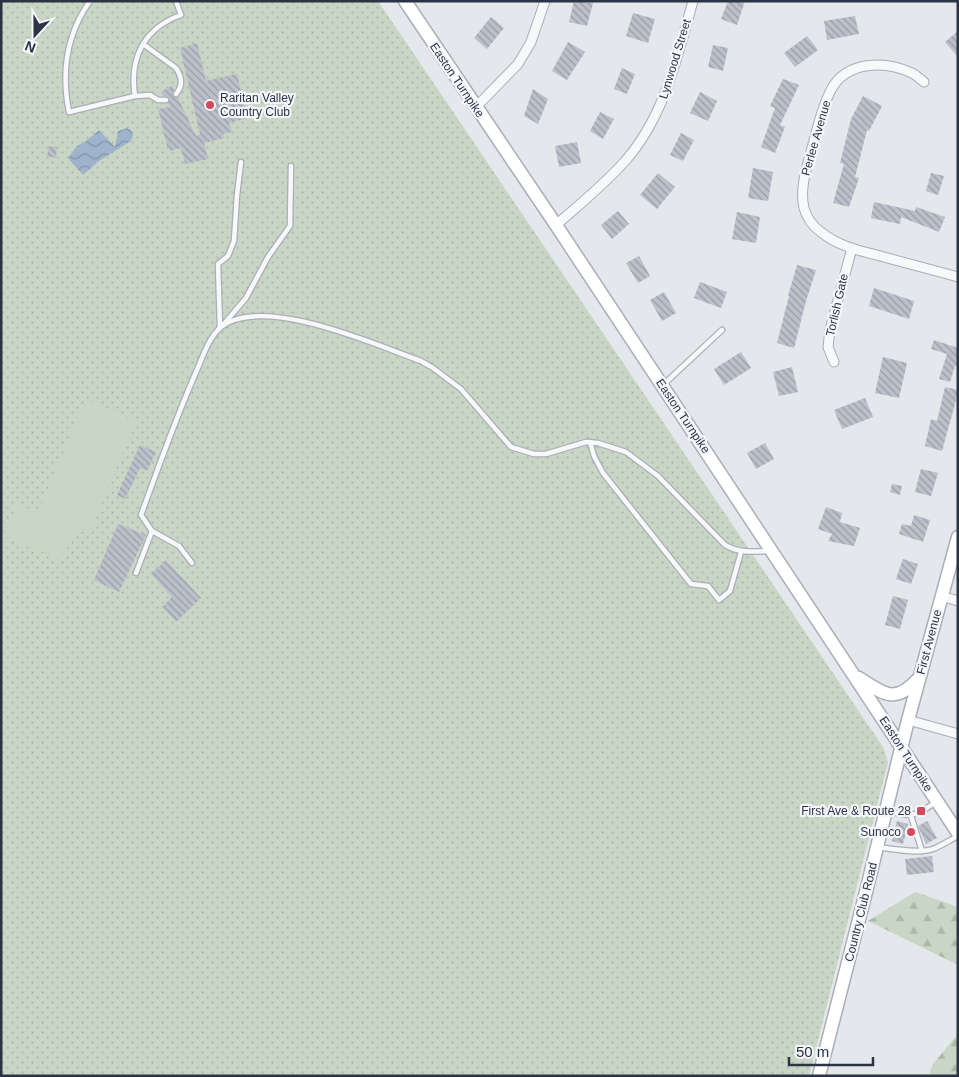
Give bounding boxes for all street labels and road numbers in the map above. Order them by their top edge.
street label: Lynwood Street [656,17,694,101]
street label: Easton Turnpike [427,40,487,120]
street label: Perlee Avenue [799,98,834,177]
street label: Torlish Gate [823,272,851,338]
street label: Easton Turnpike [653,376,713,456]
street label: First Avenue [914,608,944,676]
street label: Easton Turnpike [877,714,936,794]
street label: Country Club Road [842,861,880,963]

